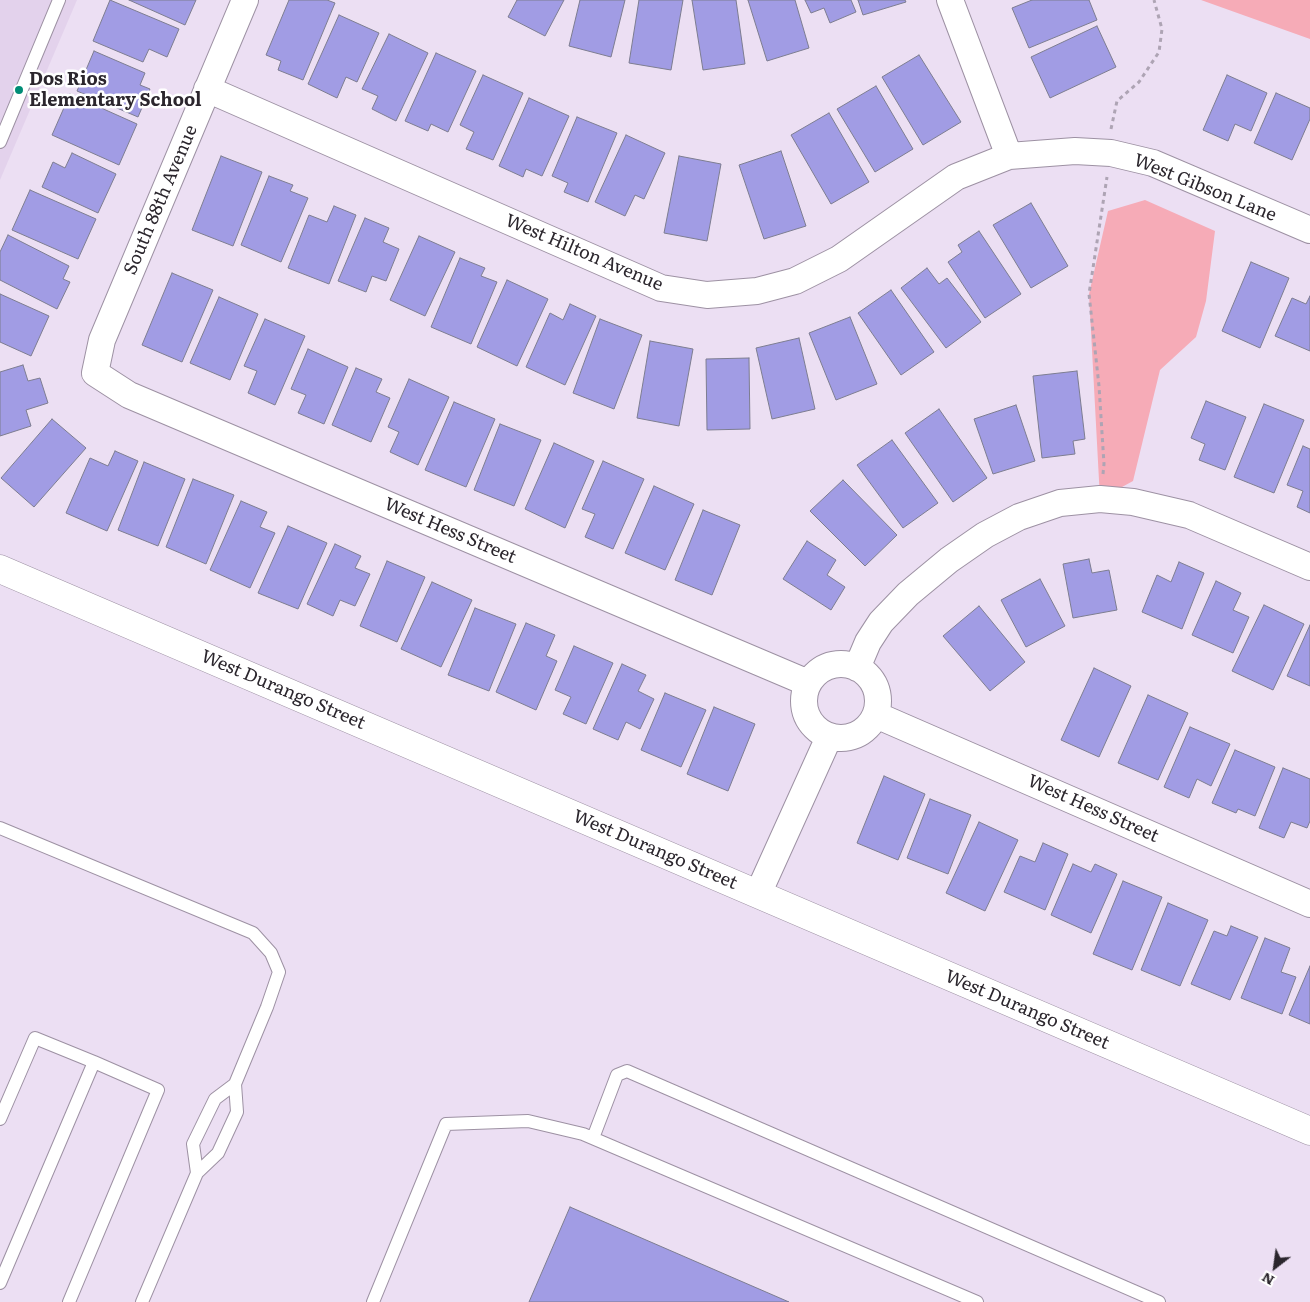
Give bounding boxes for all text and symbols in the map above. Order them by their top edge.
place label: Dos Rios Elementary School [29,69,201,112]
marker: Dos Rios Elementary School [13,84,25,96]
street label: South 88th Avenue [120,122,202,278]
street label: West Gibson Lane [1131,150,1279,226]
street label: West Hilton Avenue [502,210,666,296]
street label: West Hess Street [381,493,519,569]
street label: West Durango Street [198,646,368,734]
street label: West Hess Street [1024,770,1162,848]
street label: West Durango Street [570,806,740,894]
street label: West Durango Street [942,966,1112,1054]
north arrow [1250,1242,1300,1292]
text: N [1257,1268,1278,1292]

